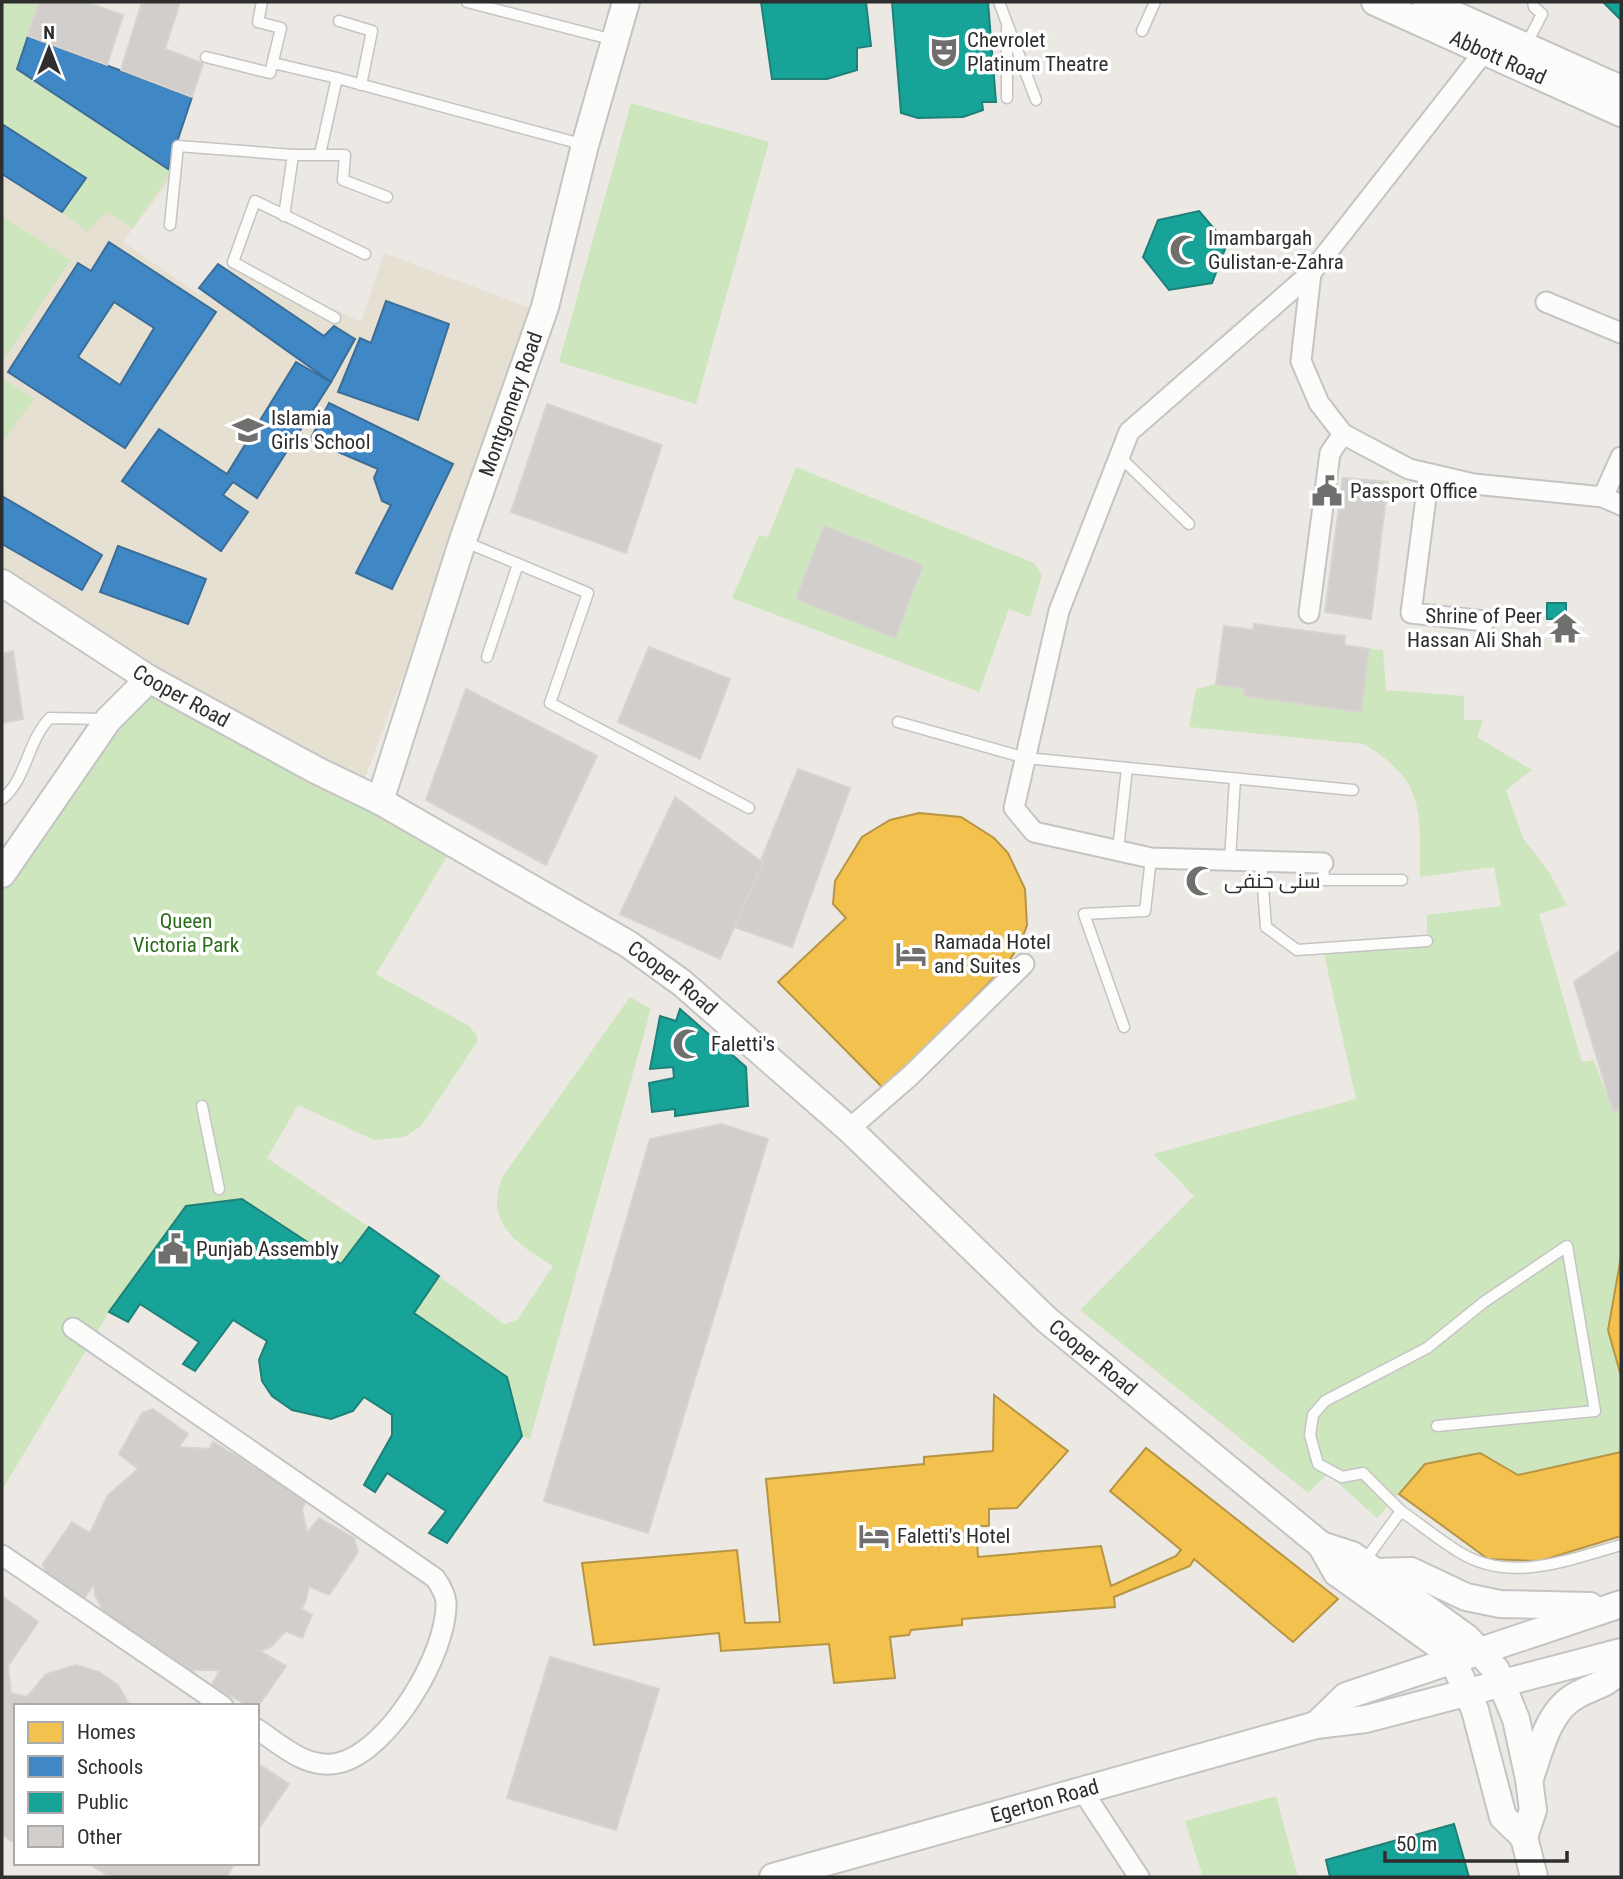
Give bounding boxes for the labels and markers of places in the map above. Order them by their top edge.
place label: Chevrolet Platinum Theatre [967,28,1108,76]
theatre icon: Chevrolet Platinum Theatre [927,35,961,69]
place label: Imambargah Gulistan-e-Zahra [1208,226,1344,274]
mosque icon: Imambargah Gulistan-e-Zahra [1168,233,1202,267]
place label: Islamia Girls School [271,406,370,454]
school or university icon: Islamia Girls School [231,413,265,447]
public building icon: Passport Office [1310,474,1344,508]
place label: Passport Office [1350,479,1478,503]
place label: Shrine of Peer Hassan Ali Shah [1407,604,1542,652]
temple icon: Shrine of Peer Hassan Ali Shah [1548,611,1582,645]
mosque icon: سنی حنفی [1184,864,1218,898]
place label: سنی حنفی [1224,869,1321,894]
place label: Ramada Hotel and Suites [934,930,1051,978]
hotel icon: Ramada Hotel and Suites [894,937,928,971]
mosque icon: Faletti's [671,1027,705,1061]
place label: Faletti's [711,1032,775,1056]
public building icon: Punjab Assembly [156,1232,190,1266]
place label: Punjab Assembly [196,1237,339,1261]
hotel icon: Faletti's Hotel [857,1519,891,1553]
place label: Faletti's Hotel [897,1524,1010,1548]

